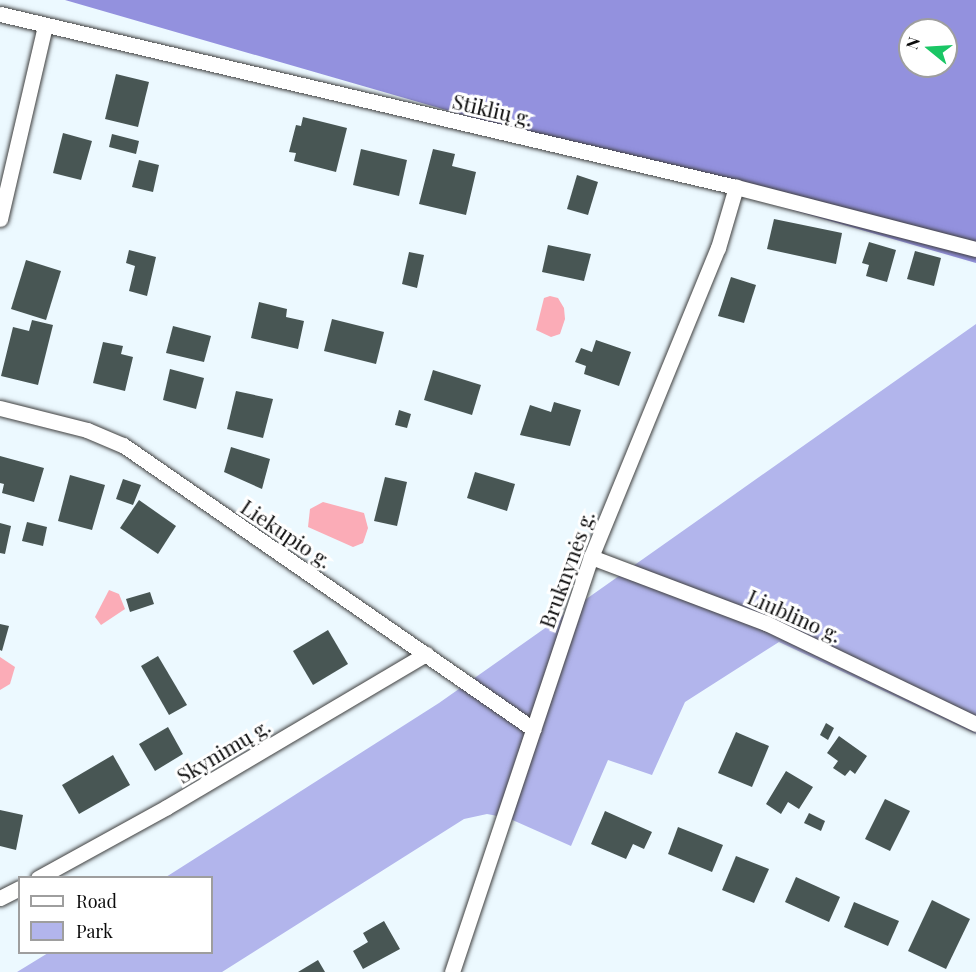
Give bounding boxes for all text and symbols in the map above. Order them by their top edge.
north arrow [898,18,958,78]
text: N [901,34,924,52]
street label: Stiklių g. [450,88,536,130]
street label: Liekupio g. [237,493,337,573]
street label: Bruknynės g. [533,507,599,631]
street label: Liublino g. [744,583,846,647]
street label: Skynimų g. [172,712,274,788]
legend [18,876,213,954]
text: Road [76,889,117,913]
text: Park [76,919,113,943]

